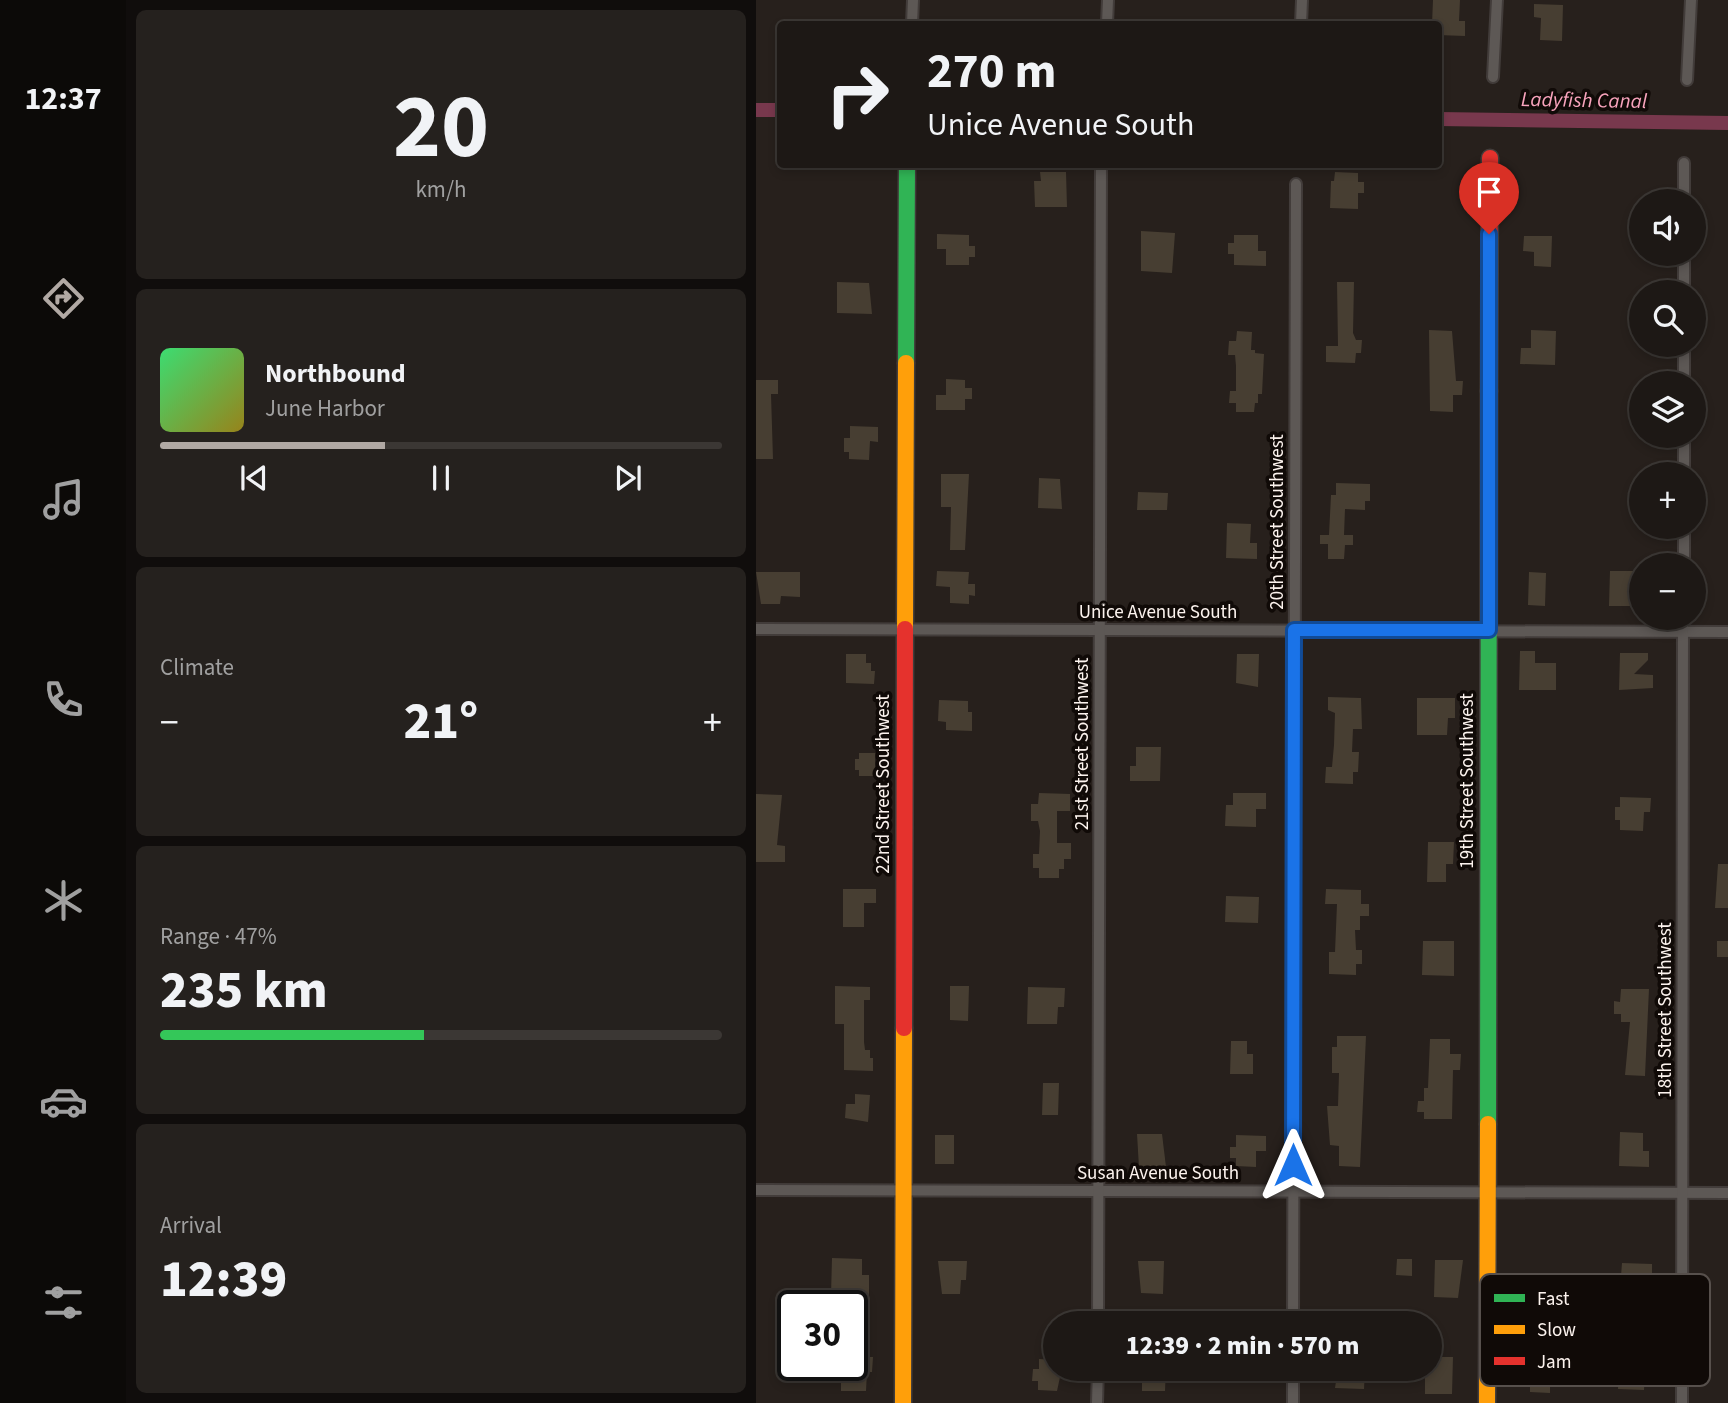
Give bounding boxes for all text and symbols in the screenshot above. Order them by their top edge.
text: 270 m [927,37,1056,107]
icon: right [812,49,903,140]
text: 20 [393,63,489,192]
text: 12:37 [24,76,102,122]
water label: Ladyfish Canal [1521,84,1648,116]
text: Unice Avenue South [927,102,1194,148]
pin [1459,162,1519,234]
text: km/h [415,173,467,206]
icon: arrive [1470,173,1508,211]
map controls [1629,189,1706,630]
button: sound [1629,189,1706,266]
icon: directions [39,274,88,323]
button: search [1629,280,1706,357]
text: Northbound [265,355,406,392]
button: layers [1629,371,1706,448]
text: June Harbor [265,392,385,425]
street label: 20th Street Southwest [1264,434,1291,610]
icon: previous [235,459,273,497]
icon: pause [422,459,460,497]
icon: next [609,459,647,497]
button: + [1629,462,1706,539]
icon: music [39,475,88,524]
button: − [1629,553,1706,630]
street label: Unice Avenue South [1079,599,1237,626]
text: Climate [160,651,234,684]
street label: 21st Street Southwest [1069,657,1096,830]
icon: phone [39,675,88,724]
text: 21° [404,685,478,759]
street label: 19th Street Southwest [1454,693,1481,869]
street label: 22nd Street Southwest [870,694,897,874]
text: − [160,696,179,750]
text: + [703,696,722,750]
icon: climate [39,876,88,925]
text: Range · 47% [160,920,277,953]
street label: 18th Street Southwest [1652,922,1679,1098]
text: 235 km [160,954,328,1028]
icon: car [39,1077,88,1126]
position arrow [1256,1128,1330,1202]
street label: Susan Avenue South [1077,1160,1239,1187]
text: Arrival [160,1209,222,1242]
text: 12:39 [160,1243,287,1317]
legend [1480,1274,1710,1386]
icon: filters [39,1278,88,1327]
text: Fast [1537,1286,1570,1313]
speed limit sign: 30 [777,1290,868,1381]
text: Slow [1537,1317,1576,1344]
text: 12:39 · 2 min · 570 m [1126,1327,1359,1364]
text: Jam [1537,1349,1571,1376]

